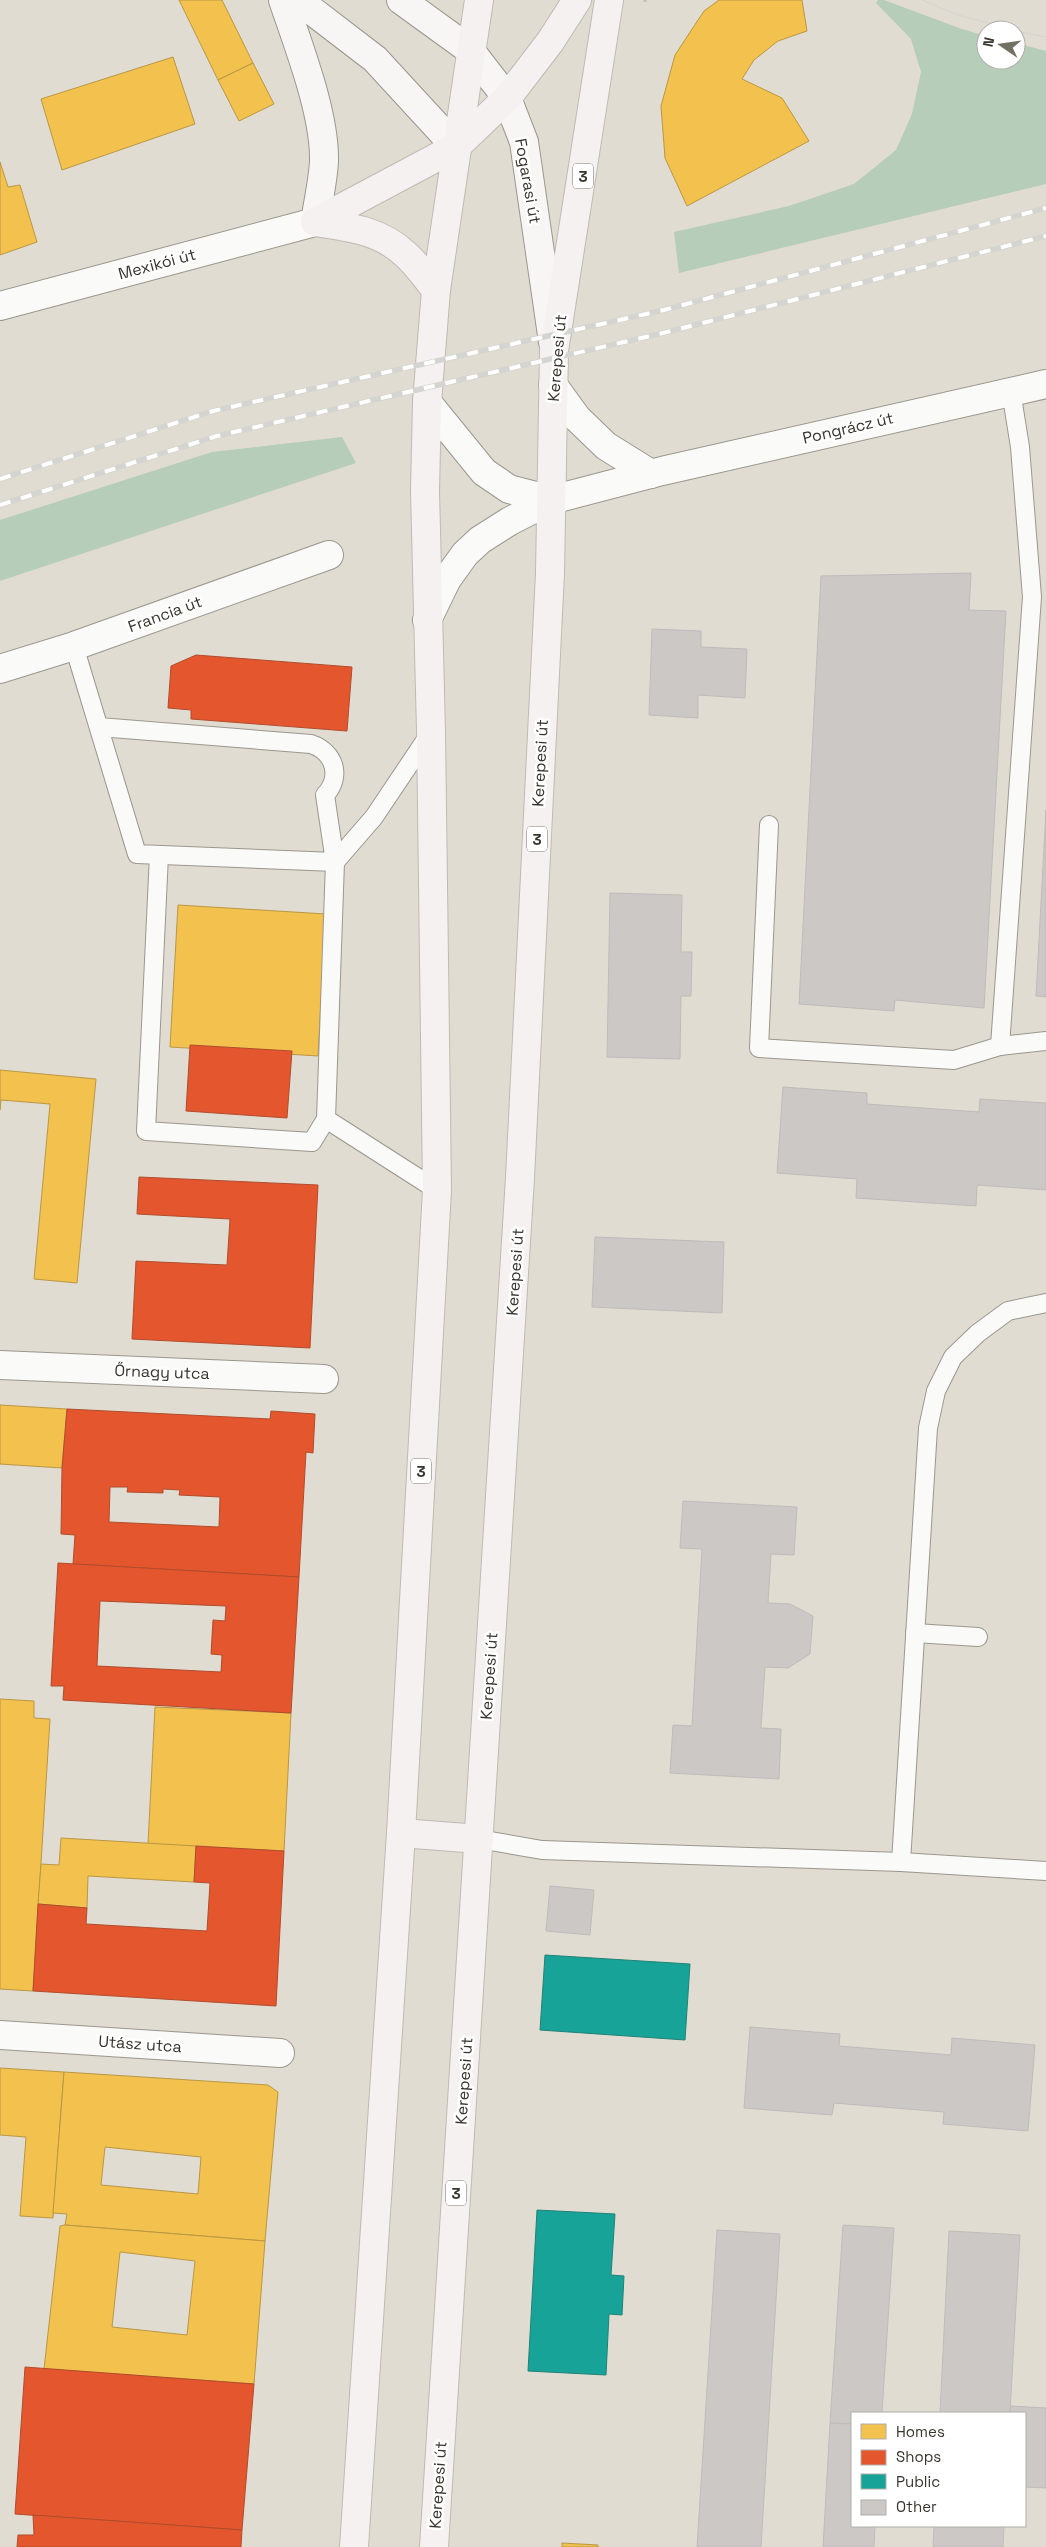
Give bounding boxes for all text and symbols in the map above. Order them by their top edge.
north arrow [976,20,1026,70]
text: N [979,35,998,49]
street label: Fogarasi út [510,137,546,225]
road number: 3 [573,164,593,188]
street label: Mexikói út [116,244,198,284]
street label: Kerepesi út [543,313,571,403]
street label: Pongrácz út [800,407,896,449]
street label: Francia út [125,591,205,637]
street label: Kerepesi út [527,719,553,807]
road number: 3 [527,826,547,852]
street label: Kerepesi út [501,1228,529,1316]
street label: Őrnagy utca [114,1360,210,1384]
road number: 3 [411,1458,431,1484]
street label: Kerepesi út [475,1632,503,1720]
street label: Utász utca [98,2031,182,2057]
street label: Kerepesi út [450,2037,478,2125]
road number: 3 [446,2180,466,2206]
legend [851,2412,1026,2527]
text: Homes [896,2422,945,2441]
street label: Kerepesi út [424,2441,452,2529]
text: Shops [896,2447,941,2466]
text: Public [896,2472,940,2491]
text: Other [896,2497,937,2516]

